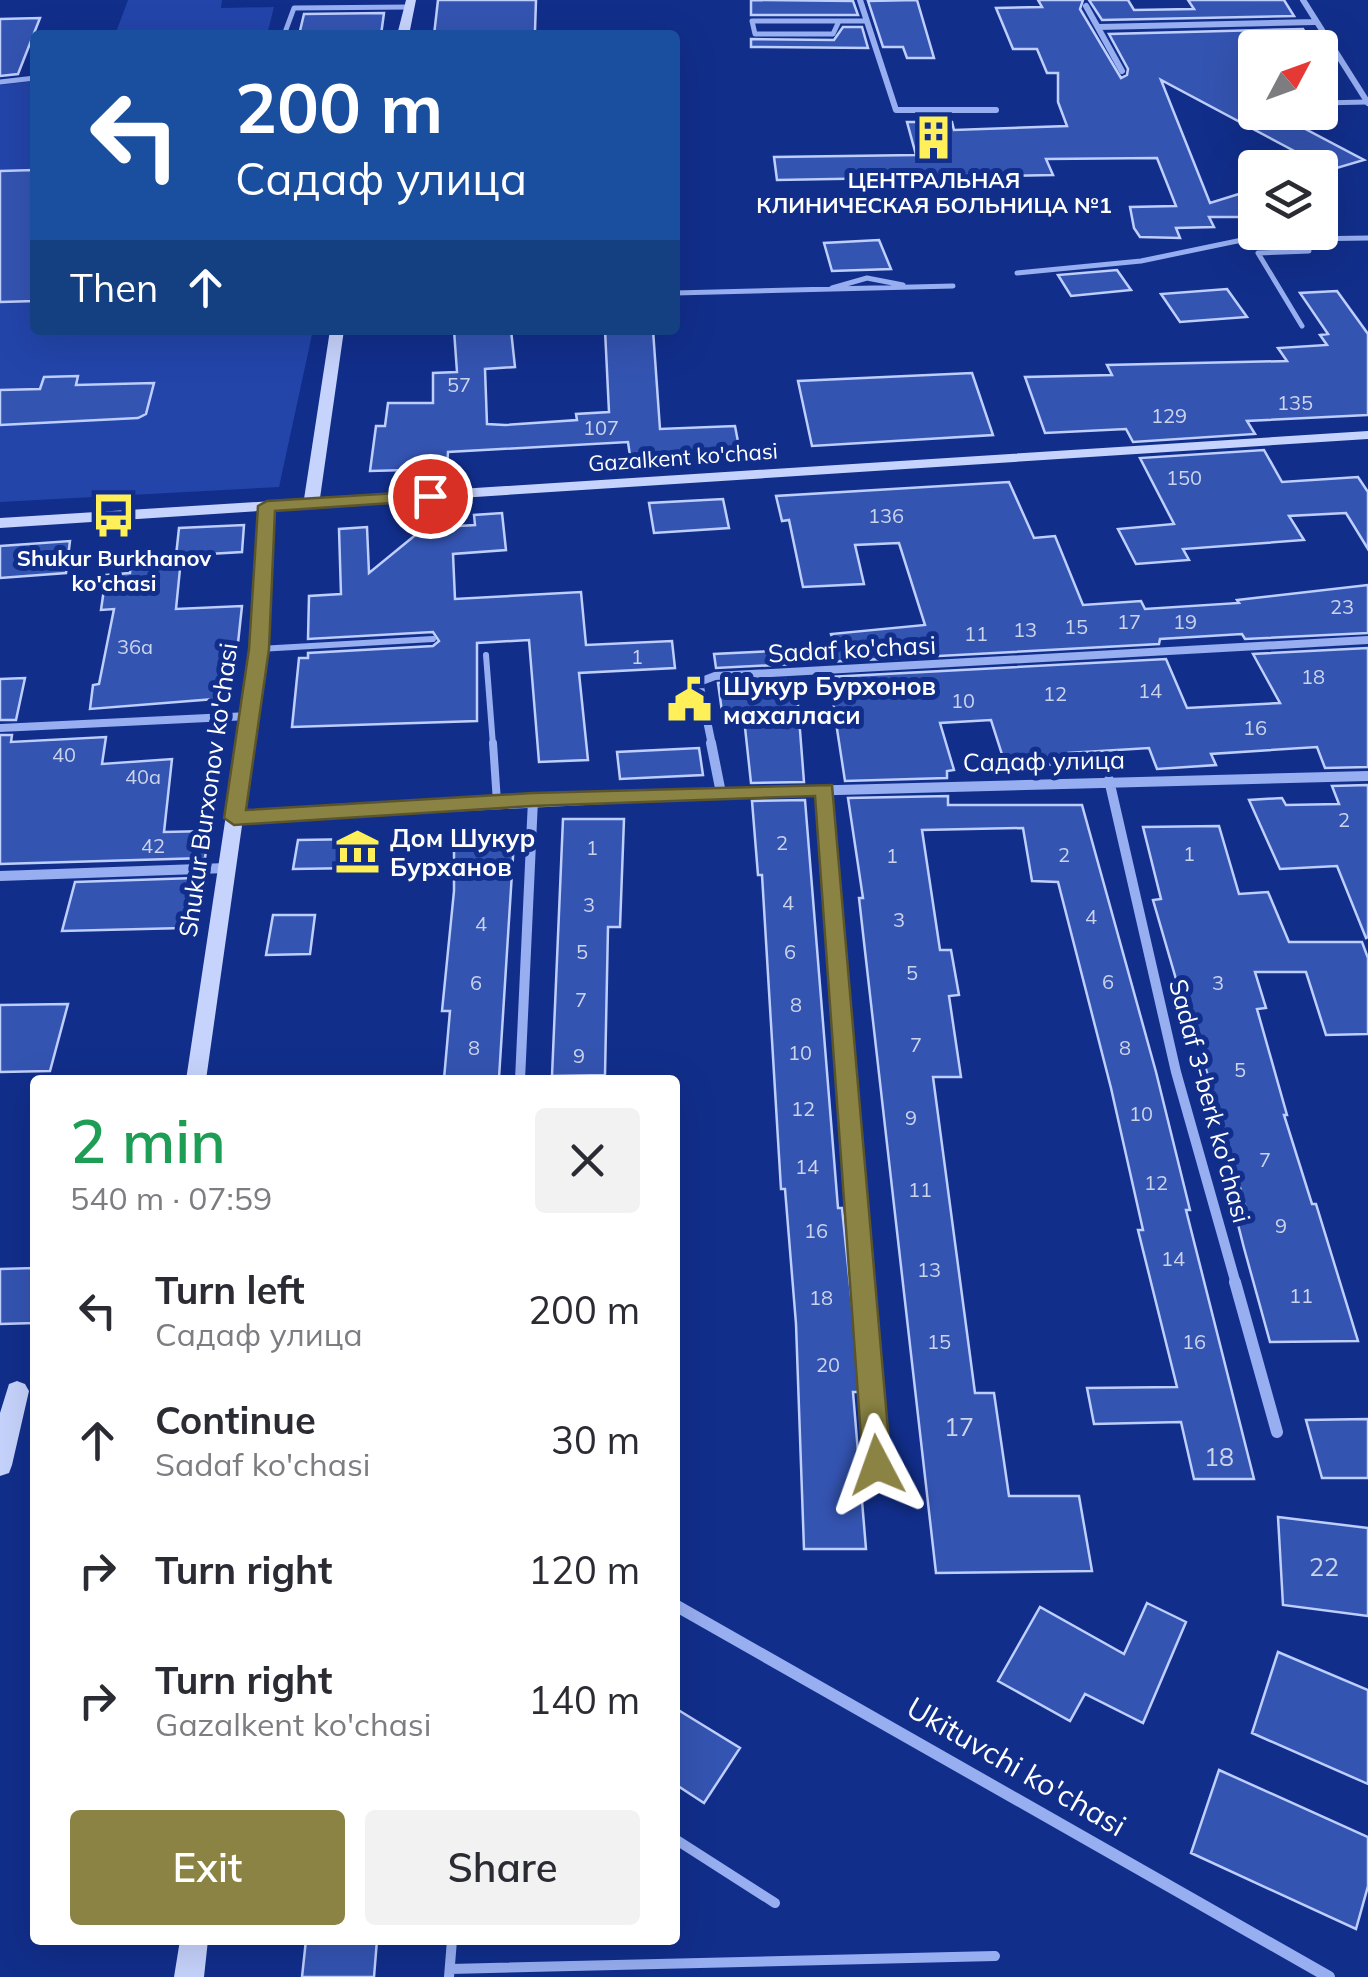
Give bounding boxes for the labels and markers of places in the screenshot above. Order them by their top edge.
building icon: ЦЕНТРАЛЬНАЯ КЛИНИЧЕСКАЯ БОЛЬНИЦА №1 [910,114,958,162]
place label: ЦЕНТРАЛЬНАЯ КЛИНИЧЕСКАЯ БОЛЬНИЦА №1 [756,166,1112,219]
pin [388,454,473,539]
bus stop icon: Shukur Burkhanov ko'chasi [90,492,138,540]
place label: Shukur Burkhanov ko'chasi [17,544,211,597]
place label: Шукур Бурхонов махалласи [723,670,936,730]
public building icon: Шукур Бурхонов махалласи [666,676,714,724]
place label: Дом Шукур Бурханов [390,822,535,882]
museum icon: Дом Шукур Бурханов [333,828,381,876]

